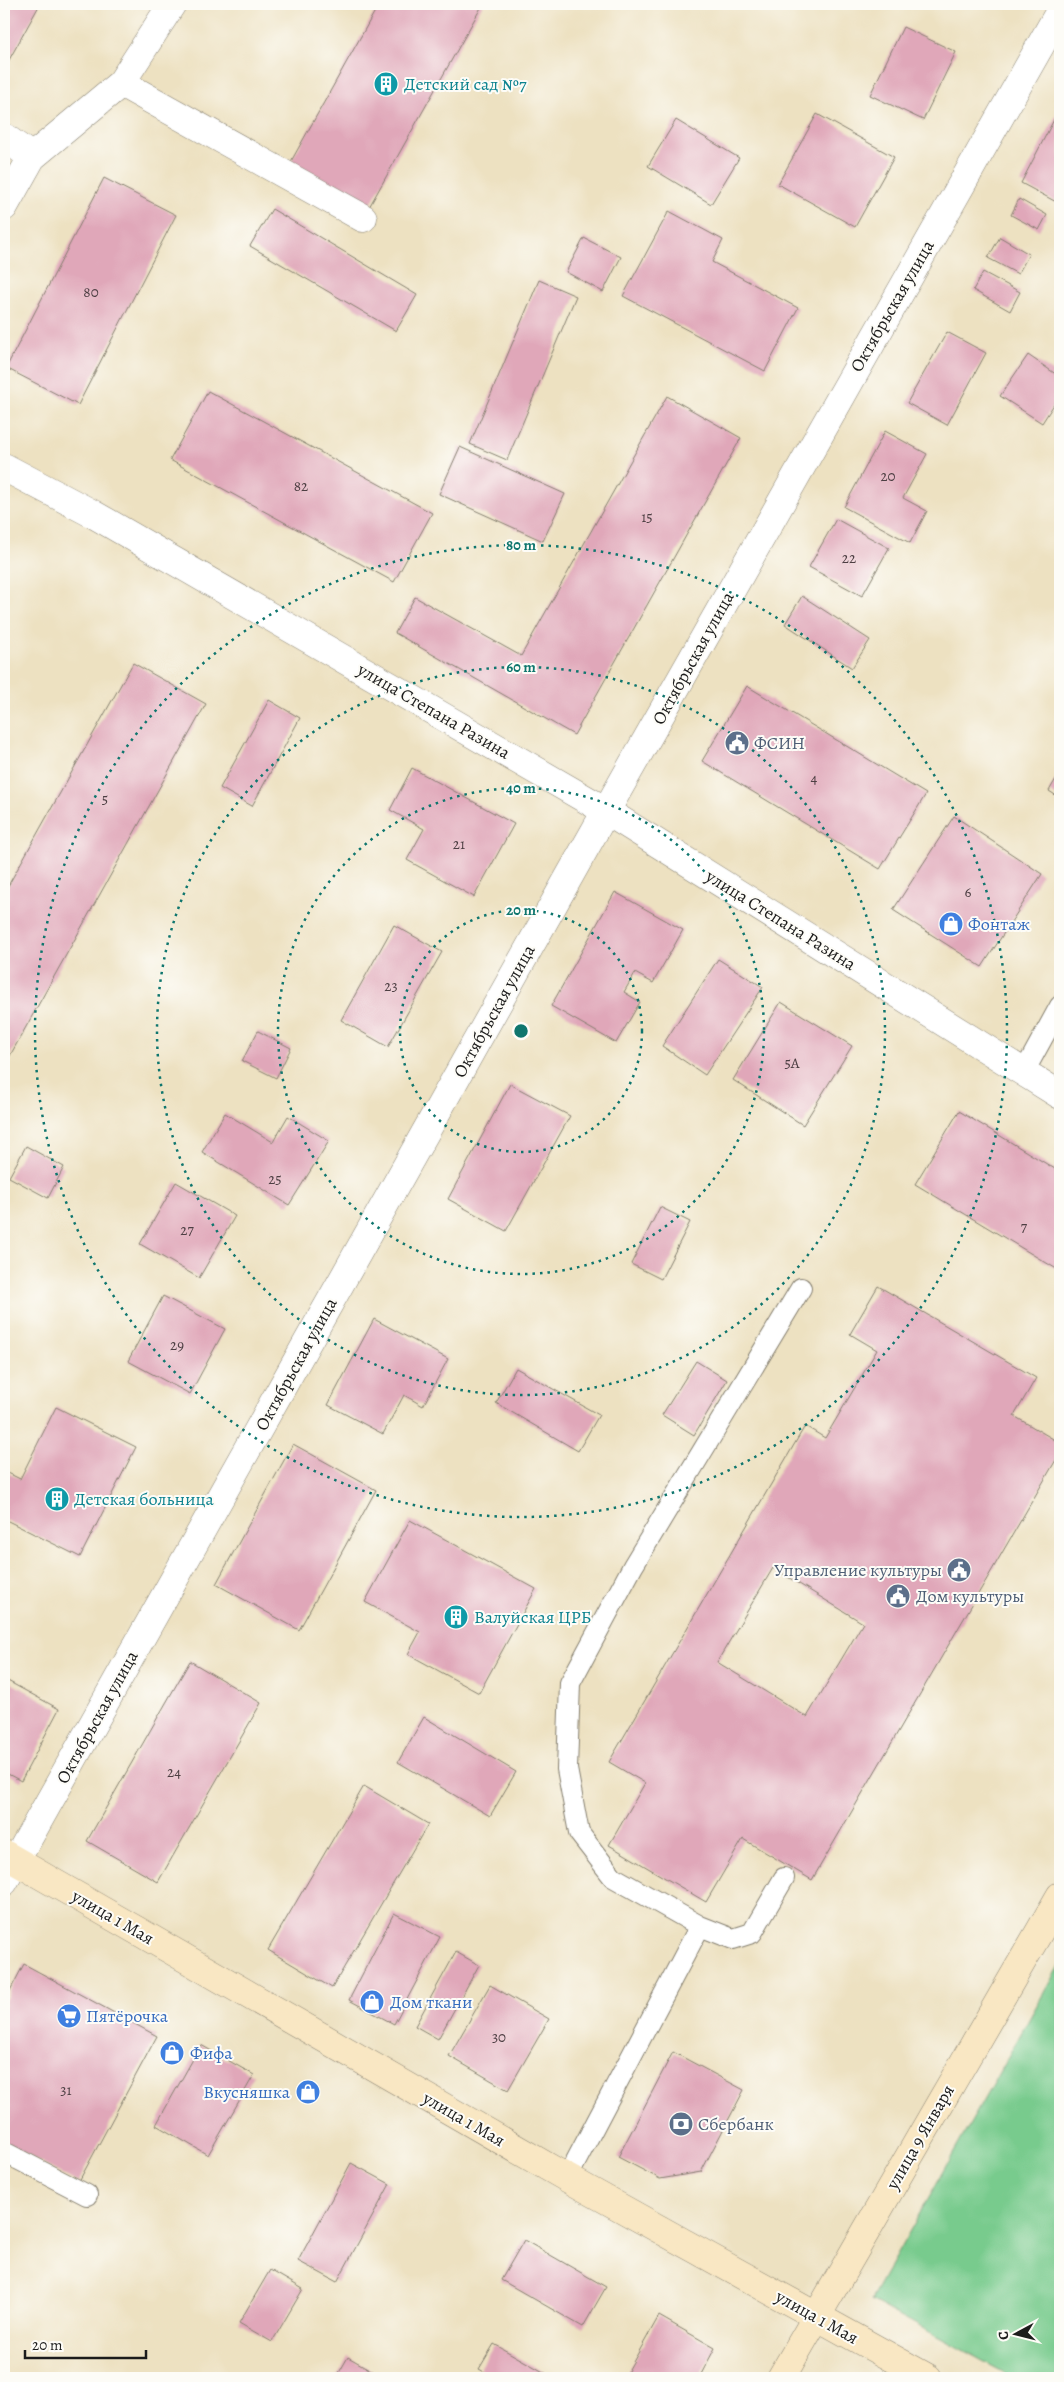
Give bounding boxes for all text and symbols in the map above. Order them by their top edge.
building icon: Детский сад №7 [373,71,399,97]
place label: Детский сад №7 [404,72,527,96]
street label: Октябрьская улица [844,235,940,376]
house number: 80 [83,282,99,302]
house number: 20 [880,466,896,486]
house number: 82 [294,476,308,496]
house number: 15 [641,507,653,527]
text: 80 m [506,535,536,555]
house number: 22 [842,548,856,568]
street label: Октябрьская улица [646,587,740,729]
street label: улица Степана Разина [352,657,515,765]
text: 60 m [506,657,536,677]
public building icon: ФСИН [724,730,750,756]
place label: ФСИН [754,731,805,755]
house number: 4 [811,768,818,788]
text: 40 m [506,778,536,798]
house number: 5 [102,789,108,809]
house number: 21 [453,834,465,854]
street label: улица Степана Разина [701,864,861,976]
house number: 6 [965,882,972,902]
text: 20 m [506,900,536,920]
shop icon: Фонтаж [938,911,964,937]
place label: Фонтаж [968,912,1031,936]
street label: Октябрьская улица [447,940,541,1082]
house number: 23 [384,976,398,996]
centre of rings [512,1022,530,1040]
house number: 5А [784,1053,800,1073]
house number: 25 [268,1169,282,1189]
house number: 7 [1021,1217,1028,1237]
house number: 27 [180,1220,194,1240]
street label: Октябрьская улица [249,1293,343,1435]
house number: 29 [170,1335,184,1355]
building icon: Детская больница [44,1486,70,1512]
place label: Детская больница [74,1487,214,1511]
public building icon: Управление культуры [946,1557,972,1583]
place label: Управление культуры [774,1558,942,1582]
public building icon: Дом культуры [885,1583,911,1609]
place label: Дом культуры [916,1584,1024,1608]
building icon: Валуйская ЦРБ [443,1604,469,1630]
place label: Валуйская ЦРБ [474,1605,591,1629]
street label: Октябрьская улица [50,1646,144,1788]
house number: 24 [167,1762,181,1782]
street label: улица 1 Мая [67,1883,159,1950]
shop icon: Дом ткани [359,1989,385,2015]
place label: Дом ткани [390,1990,473,2014]
supermarket icon: Пятёрочка [56,2003,82,2029]
place label: Пятёрочка [86,2004,169,2028]
house number: 30 [492,2027,506,2047]
shop icon: Фифа [159,2040,185,2066]
place label: Фифа [190,2041,233,2065]
shop icon: Вкусняшка [295,2079,321,2105]
house number: 31 [60,2080,72,2100]
place label: Вкусняшка [203,2080,291,2104]
street label: улица 9 Января [880,2080,960,2195]
street label: улица 1 Мая [418,2085,510,2152]
bank icon: Сбербанк [668,2111,694,2137]
place label: Сбербанк [698,2112,774,2136]
street label: улица 1 Мая [770,2284,863,2350]
north arrow [992,2310,1042,2360]
scale bar [25,2327,146,2359]
text: С [994,2330,1014,2341]
text: 20 m [32,2335,63,2355]

